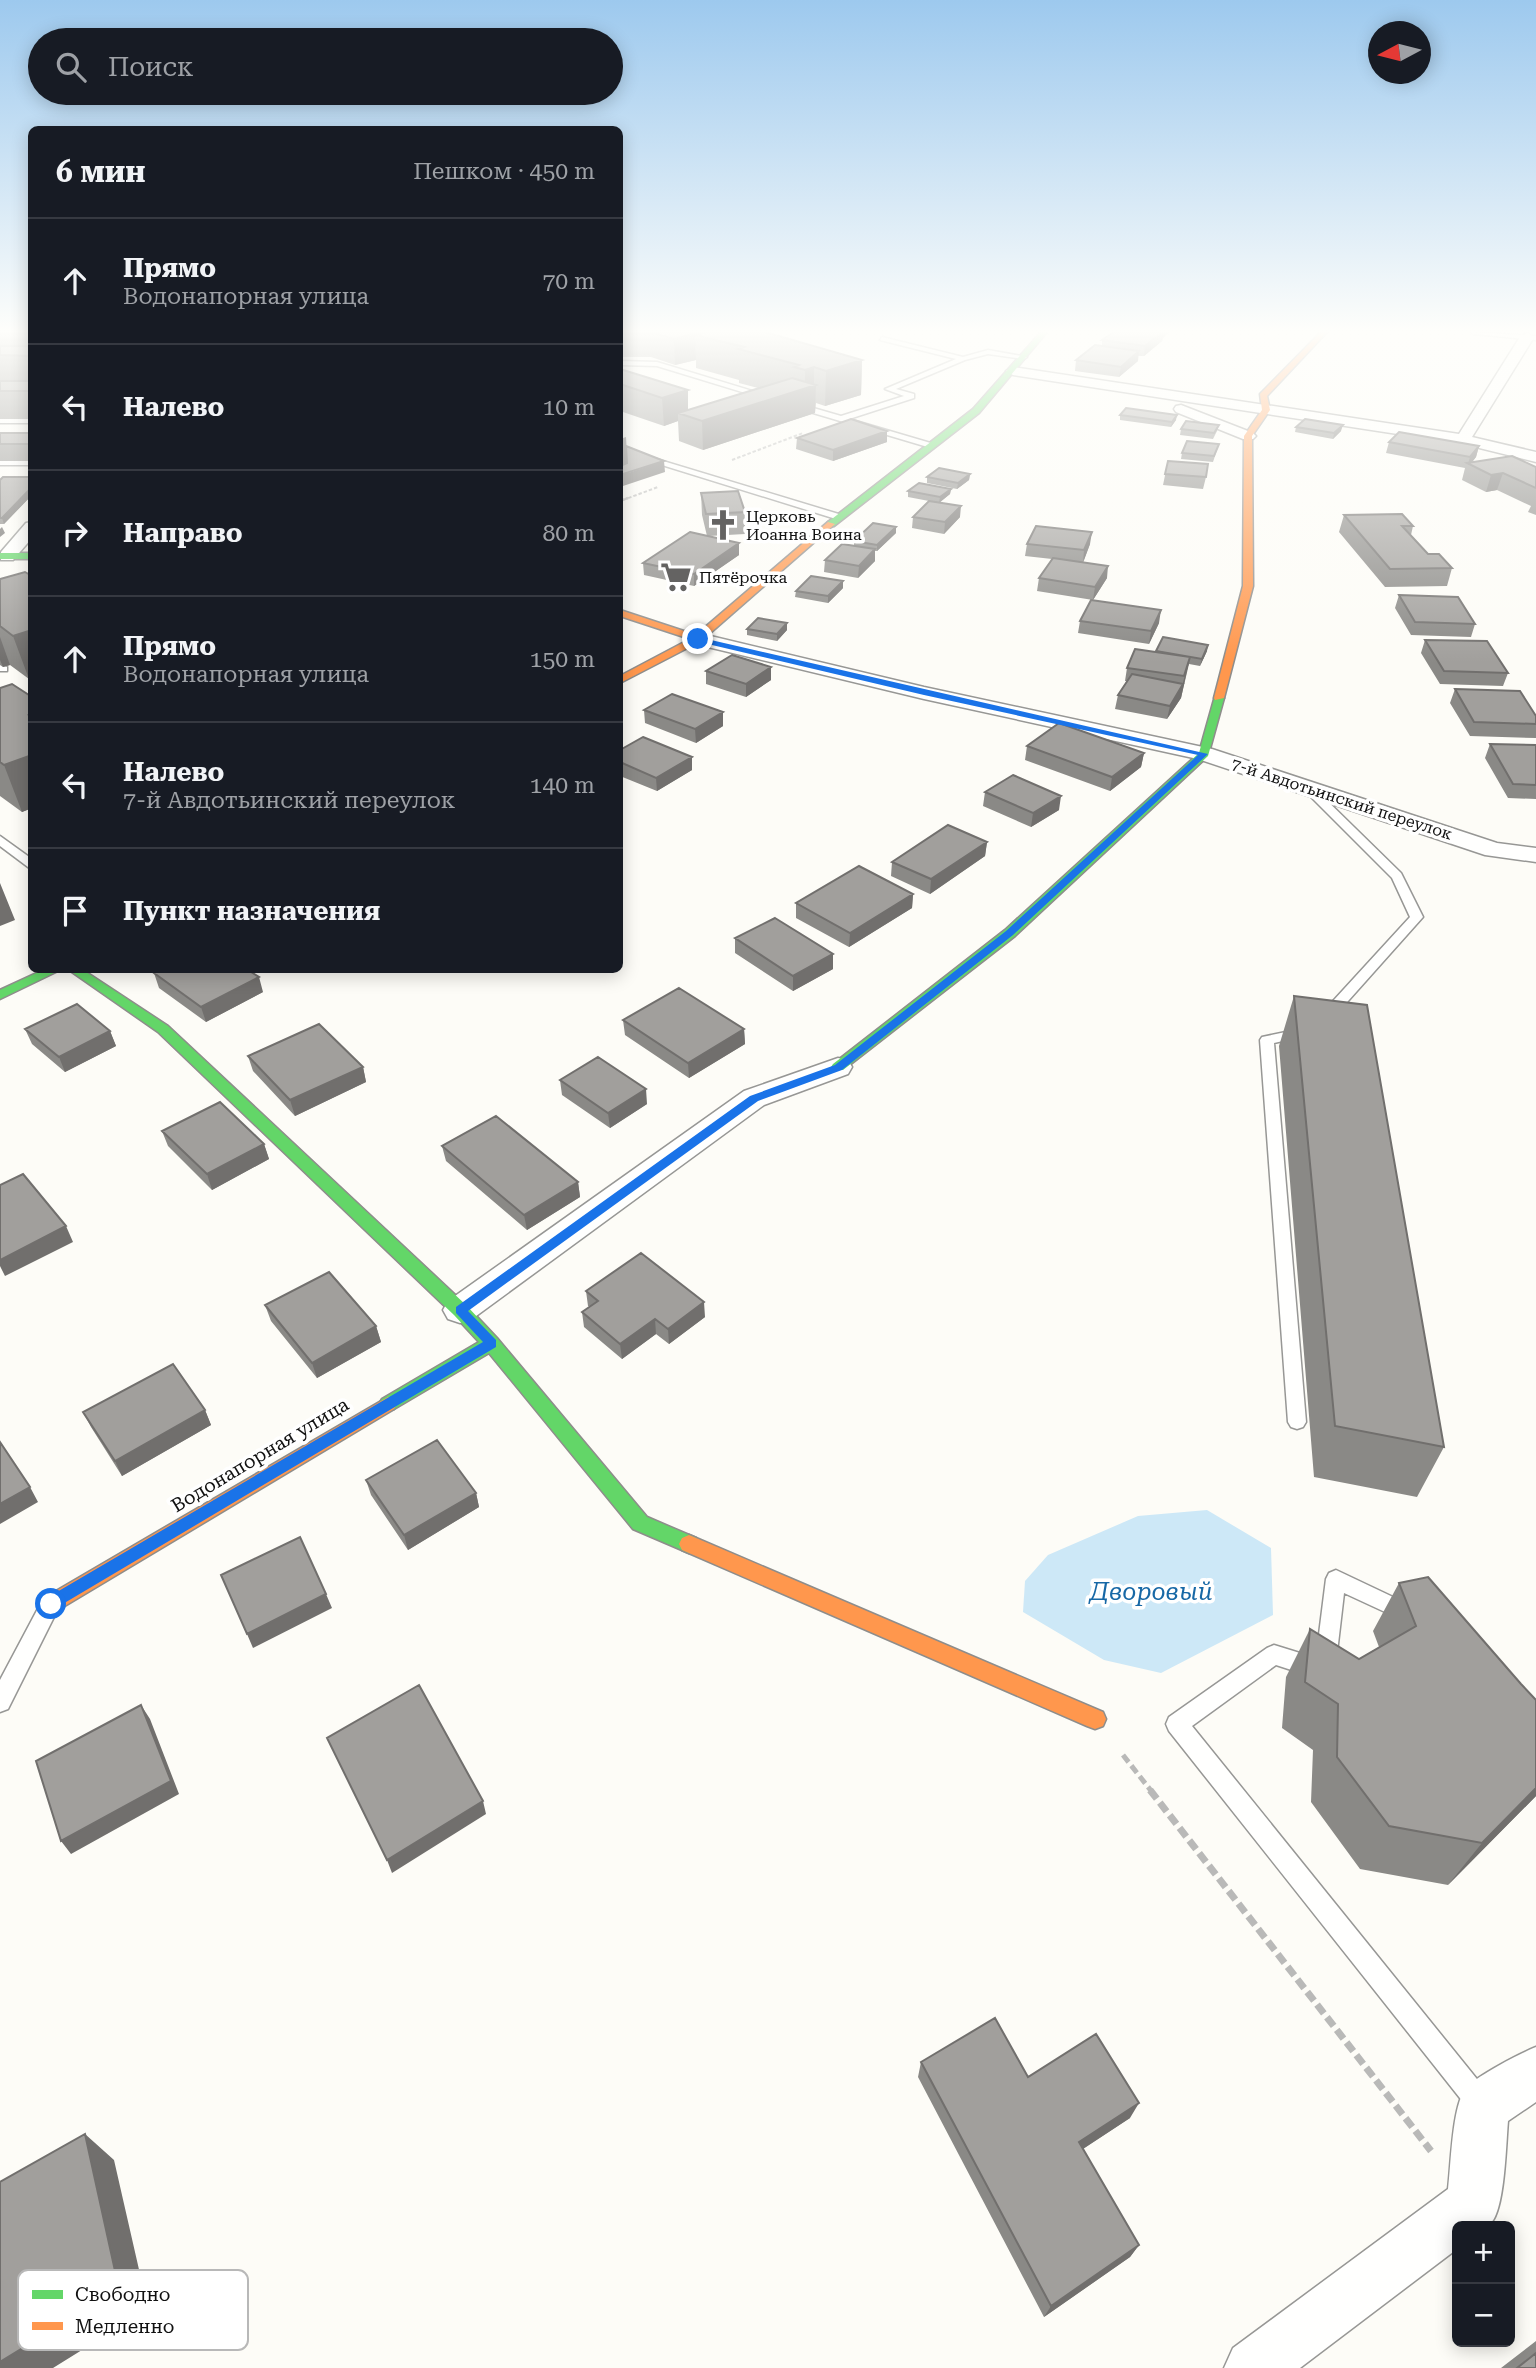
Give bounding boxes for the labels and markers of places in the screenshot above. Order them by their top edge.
place label: Церковь Иоанна Воина [746,507,862,544]
church icon: Церковь Иоанна Воина [706,508,740,542]
supermarket icon: Пятёрочка [659,560,693,594]
place label: Пятёрочка [699,568,787,587]

